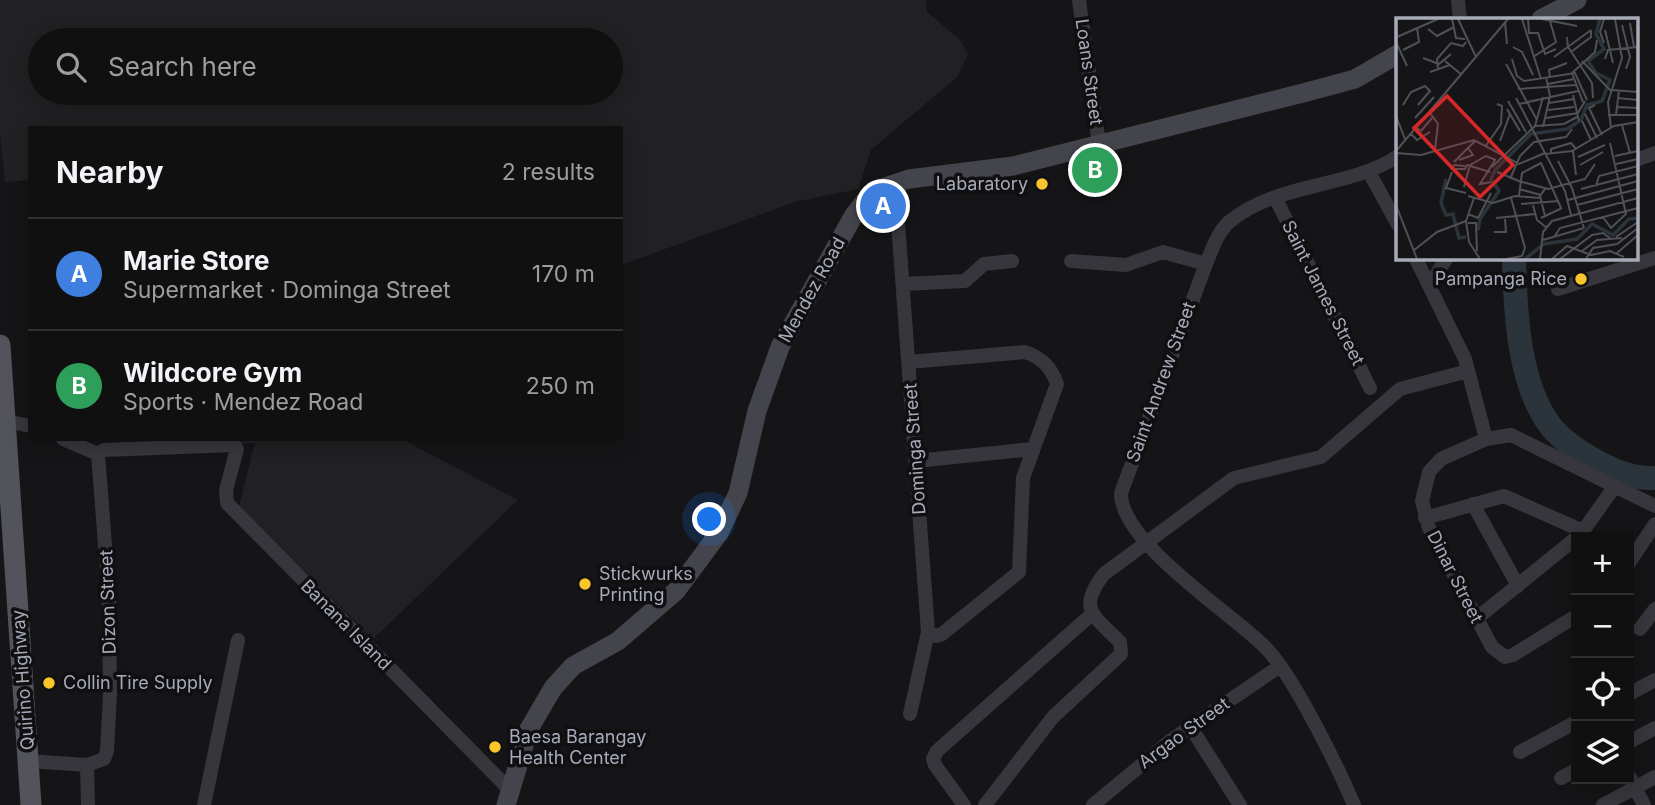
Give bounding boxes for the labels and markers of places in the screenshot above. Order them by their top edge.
pin: B [1072,144,1118,196]
place label: Labaratory [936,173,1028,194]
marker: Labaratory [1034,176,1050,192]
pin: A [860,180,906,232]
place label: Pampanga Rice [1435,268,1567,289]
marker: Pampanga Rice [1573,271,1589,287]
place label: Stickwurks Printing [599,563,693,605]
marker: Stickwurks Printing [577,576,593,592]
place label: Collin Tire Supply [63,672,213,693]
marker: Collin Tire Supply [41,675,57,691]
place label: Baesa Barangay Health Center [509,726,646,768]
marker: Baesa Barangay Health Center [487,739,503,755]

